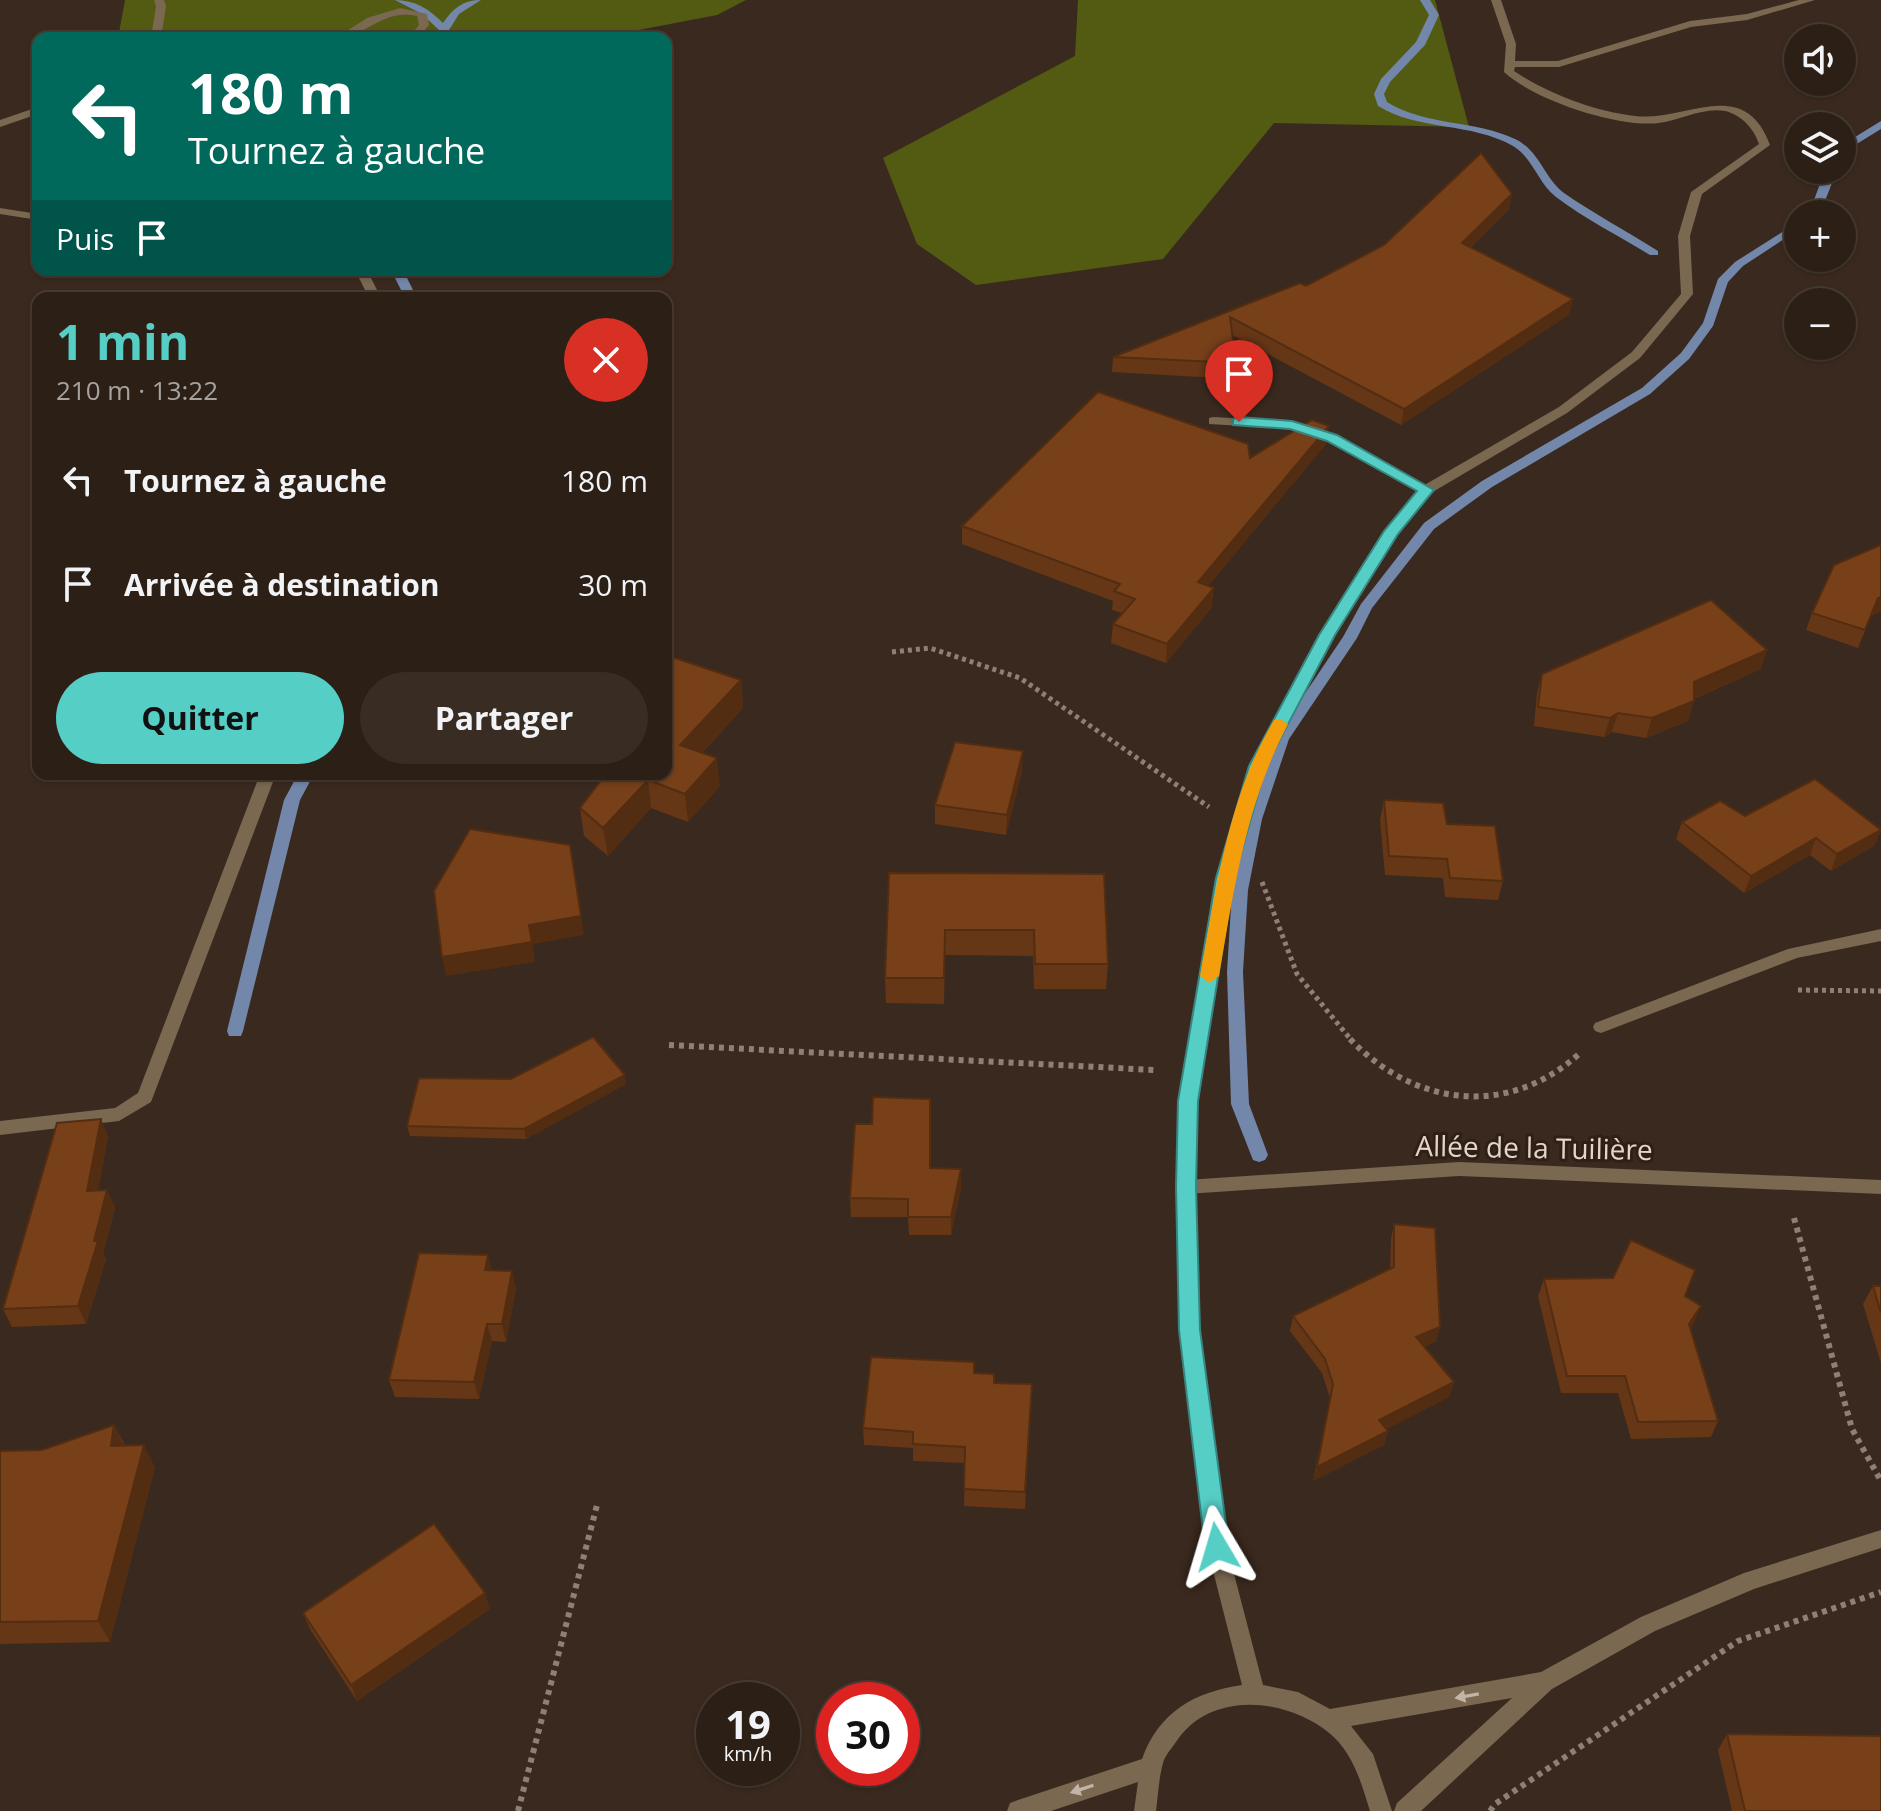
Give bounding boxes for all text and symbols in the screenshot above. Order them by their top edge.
map controls [1784,24,1856,360]
button: sound [1784,24,1856,96]
text: 180 m [188,54,354,130]
icon: left [56,64,160,168]
button: layers [1784,112,1856,184]
text: Tournez à gauche [188,126,485,175]
button: + [1784,200,1856,272]
icon: arrive [130,216,174,260]
text: Puis [56,218,114,259]
button: − [1784,288,1856,360]
text: 1 min [56,309,189,374]
button: close [564,318,648,402]
pin [1205,340,1273,422]
icon: arrive [1217,352,1261,396]
text: 210 m · 13:22 [56,372,218,408]
icon: left [56,458,100,502]
text: Tournez à gauche [124,460,387,501]
text: 180 m [561,460,648,501]
icon: arrive [56,562,100,606]
text: Arrivée à destination [124,564,439,605]
text: 30 m [578,564,648,605]
button: Quitter [56,672,344,764]
button: Partager [360,672,648,764]
street label: Allée de la Tuilière [1415,1126,1653,1168]
position arrow [1175,1505,1259,1589]
speed limit sign: 30 [816,1682,920,1786]
one-way arrow [1454,1690,1479,1702]
text: 19 [725,1696,771,1751]
text: km/h [724,1740,772,1767]
one-way arrow [1070,1783,1094,1795]

